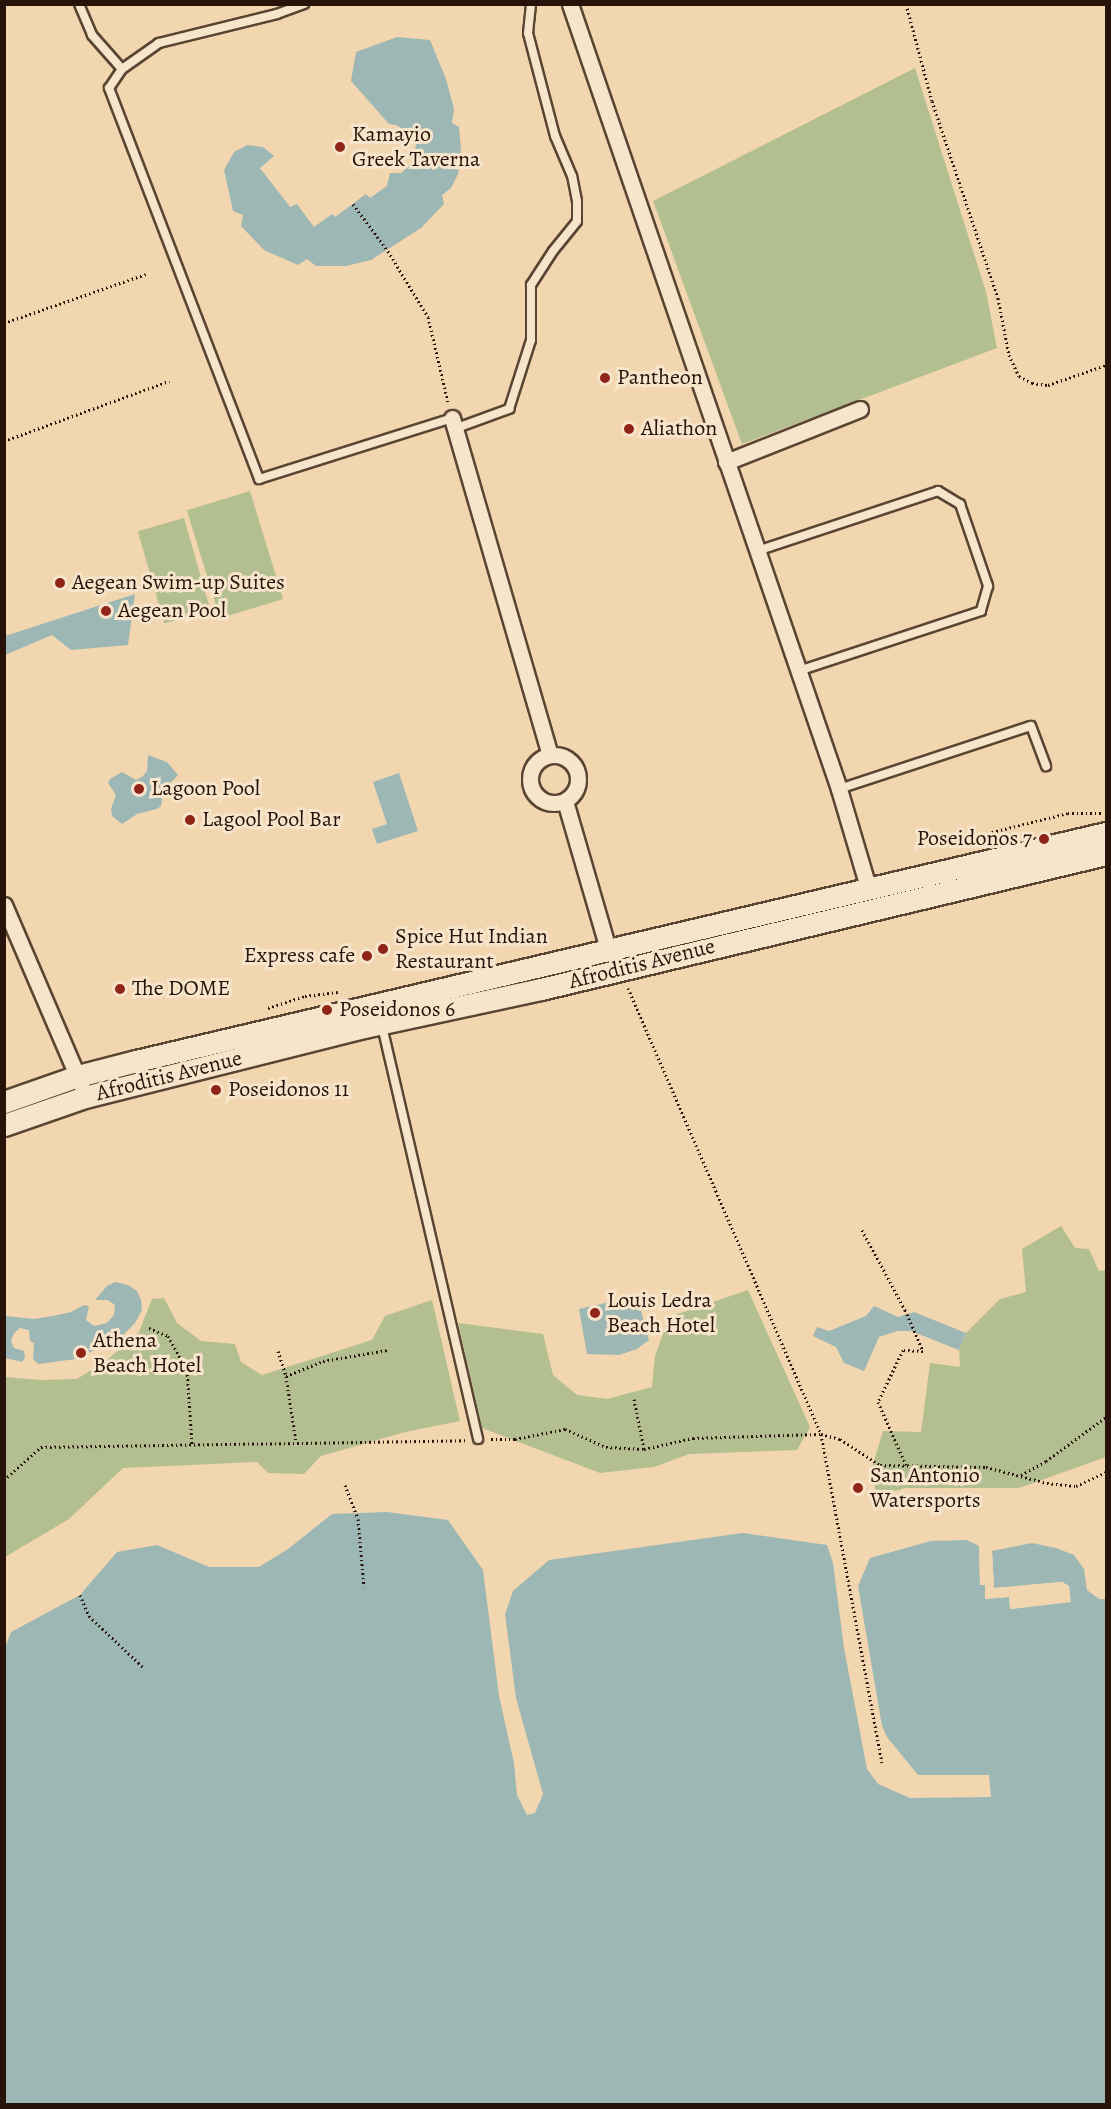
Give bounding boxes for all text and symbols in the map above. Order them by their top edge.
place label: Kamayio Greek Taverna [352,121,480,172]
marker: Kamayio Greek Taverna [333,140,347,154]
place label: Pantheon [617,365,703,391]
marker: Pantheon [598,371,612,385]
place label: Aliathon [641,416,717,442]
marker: Aliathon [622,422,636,436]
place label: Aegean Swim-up Suites [72,570,285,596]
marker: Aegean Swim-up Suites [53,576,67,590]
place label: Aegean Pool [118,598,226,624]
marker: Aegean Pool [99,604,113,618]
place label: Lagoon Pool [151,776,260,802]
marker: Lagoon Pool [132,782,146,796]
place label: Lagool Pool Bar [202,807,341,833]
marker: Lagool Pool Bar [183,813,197,827]
place label: Poseidonos 7 [917,826,1032,852]
marker: Poseidonos 7 [1037,832,1051,846]
place label: Spice Hut Indian Restaurant [395,923,548,974]
street label: Afroditis Avenue [566,933,718,995]
marker: Spice Hut Indian Restaurant [376,942,390,956]
place label: Express cafe [244,943,355,969]
marker: Express cafe [360,949,374,963]
place label: The DOME [132,976,230,1002]
marker: The DOME [113,982,127,996]
place label: Poseidonos 6 [339,997,455,1023]
marker: Poseidonos 6 [320,1003,334,1017]
street label: Afroditis Avenue [93,1045,245,1107]
place label: Poseidonos 11 [228,1077,349,1103]
marker: Poseidonos 11 [209,1083,223,1097]
place label: Louis Ledra Beach Hotel [607,1287,715,1338]
marker: Louis Ledra Beach Hotel [588,1306,602,1320]
place label: Athena Beach Hotel [93,1327,201,1378]
marker: Athena Beach Hotel [74,1346,88,1360]
place label: San Antonio Watersports [870,1462,980,1514]
marker: San Antonio Watersports [851,1481,865,1495]

